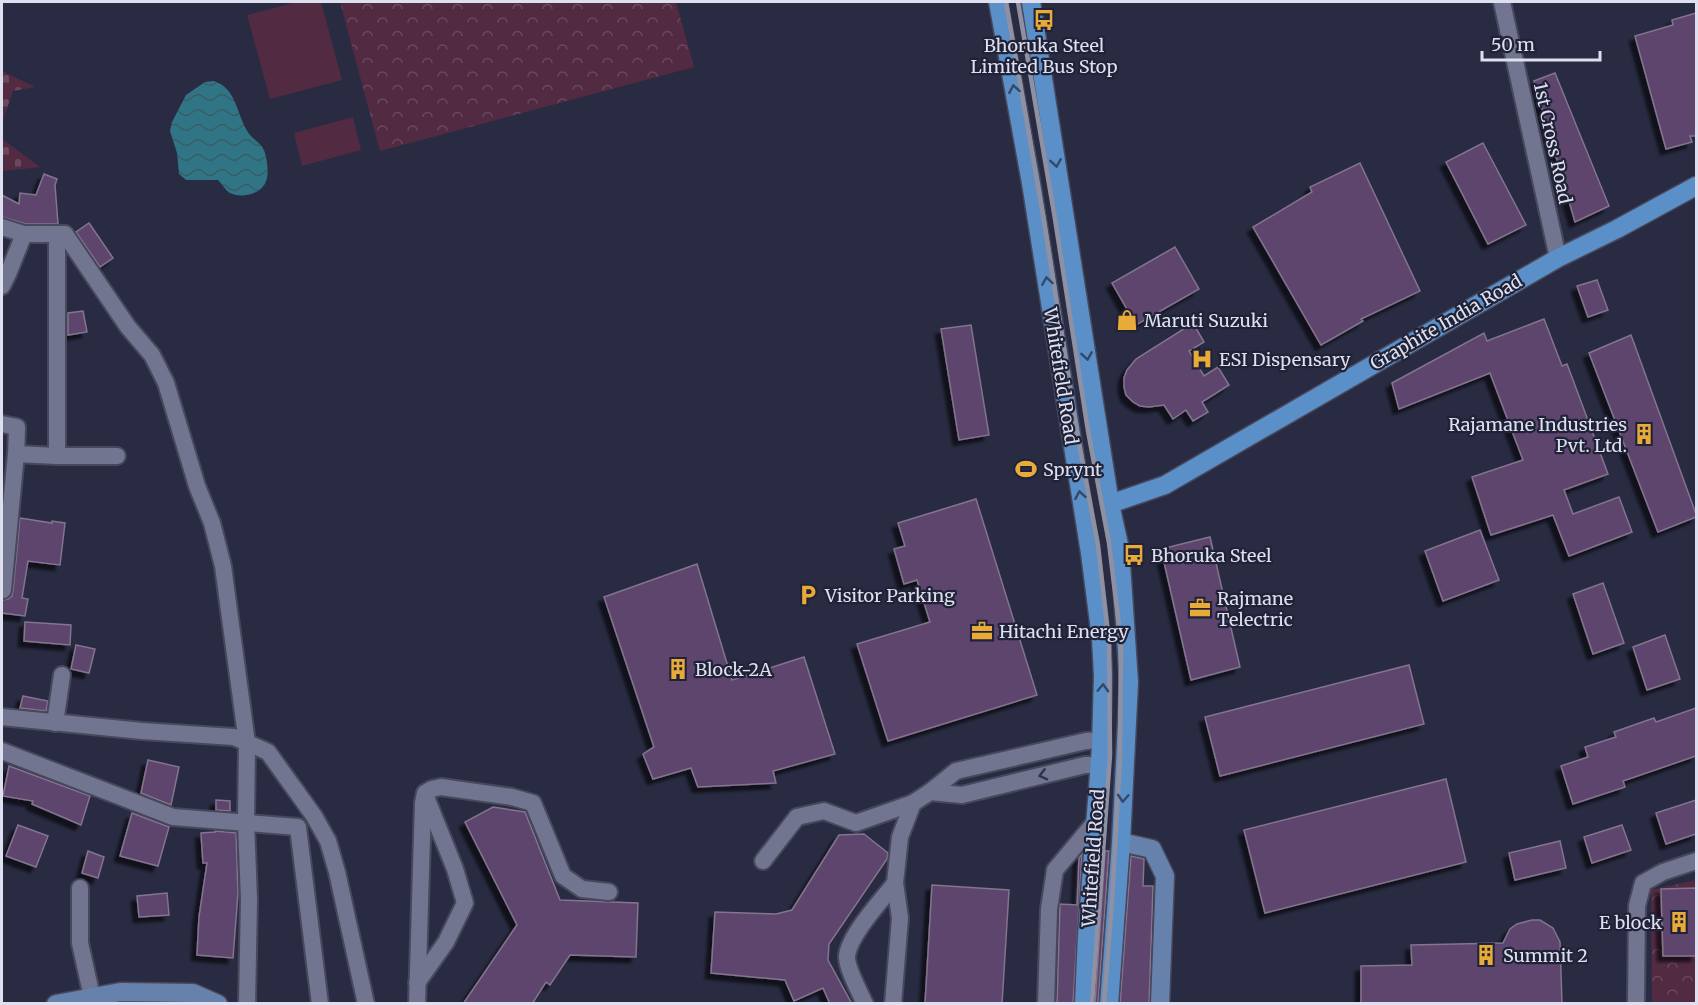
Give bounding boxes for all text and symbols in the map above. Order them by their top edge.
bus stop icon: Bhoruka Steel Limited Bus Stop [1032,8,1056,32]
scale bar [1482,24,1600,62]
text: 50 m [1491,33,1535,56]
place label: Bhoruka Steel Limited Bus Stop [971,34,1117,78]
street label: 1st Cross Road [1529,80,1577,206]
one-way arrow [1008,85,1021,95]
one-way arrow [1050,158,1062,168]
street label: Graphite India Road [1366,269,1526,375]
one-way arrow [1041,277,1053,286]
street label: Whitefield Road [1039,305,1083,446]
shop icon: Maruti Suzuki [1115,308,1139,332]
place label: Maruti Suzuki [1144,309,1268,332]
hospital icon: ESI Dispensary [1190,347,1214,371]
place label: ESI Dispensary [1219,348,1351,371]
one-way arrow [1080,351,1092,360]
place label: Rajamane Industries Pvt. Ltd. [1448,413,1627,457]
building icon: Rajamane Industries Pvt. Ltd. [1632,422,1656,446]
sports icon: Sprynt [1014,457,1038,481]
place label: Sprynt [1043,458,1102,481]
one-way arrow [1075,490,1087,499]
bus stop icon: Bhoruka Steel [1122,543,1146,567]
place label: Bhoruka Steel [1151,544,1272,567]
parking icon: Visitor Parking [796,583,820,607]
place label: Visitor Parking [824,584,955,607]
place label: Rajmane Telectric [1217,587,1293,631]
office icon: Rajmane Telectric [1188,596,1212,620]
office icon: Hitachi Energy [970,619,994,643]
place label: Hitachi Energy [999,620,1129,643]
building icon: Block-2A [666,657,690,681]
place label: Block-2A [695,658,772,681]
one-way arrow [1097,684,1109,693]
one-way arrow [1038,767,1048,780]
street label: Whitefield Road [1077,788,1109,929]
one-way arrow [1117,794,1130,803]
building icon: E block [1667,910,1691,934]
place label: E block [1599,911,1663,934]
building icon: Summit 2 [1474,943,1498,967]
place label: Summit 2 [1503,944,1588,967]

